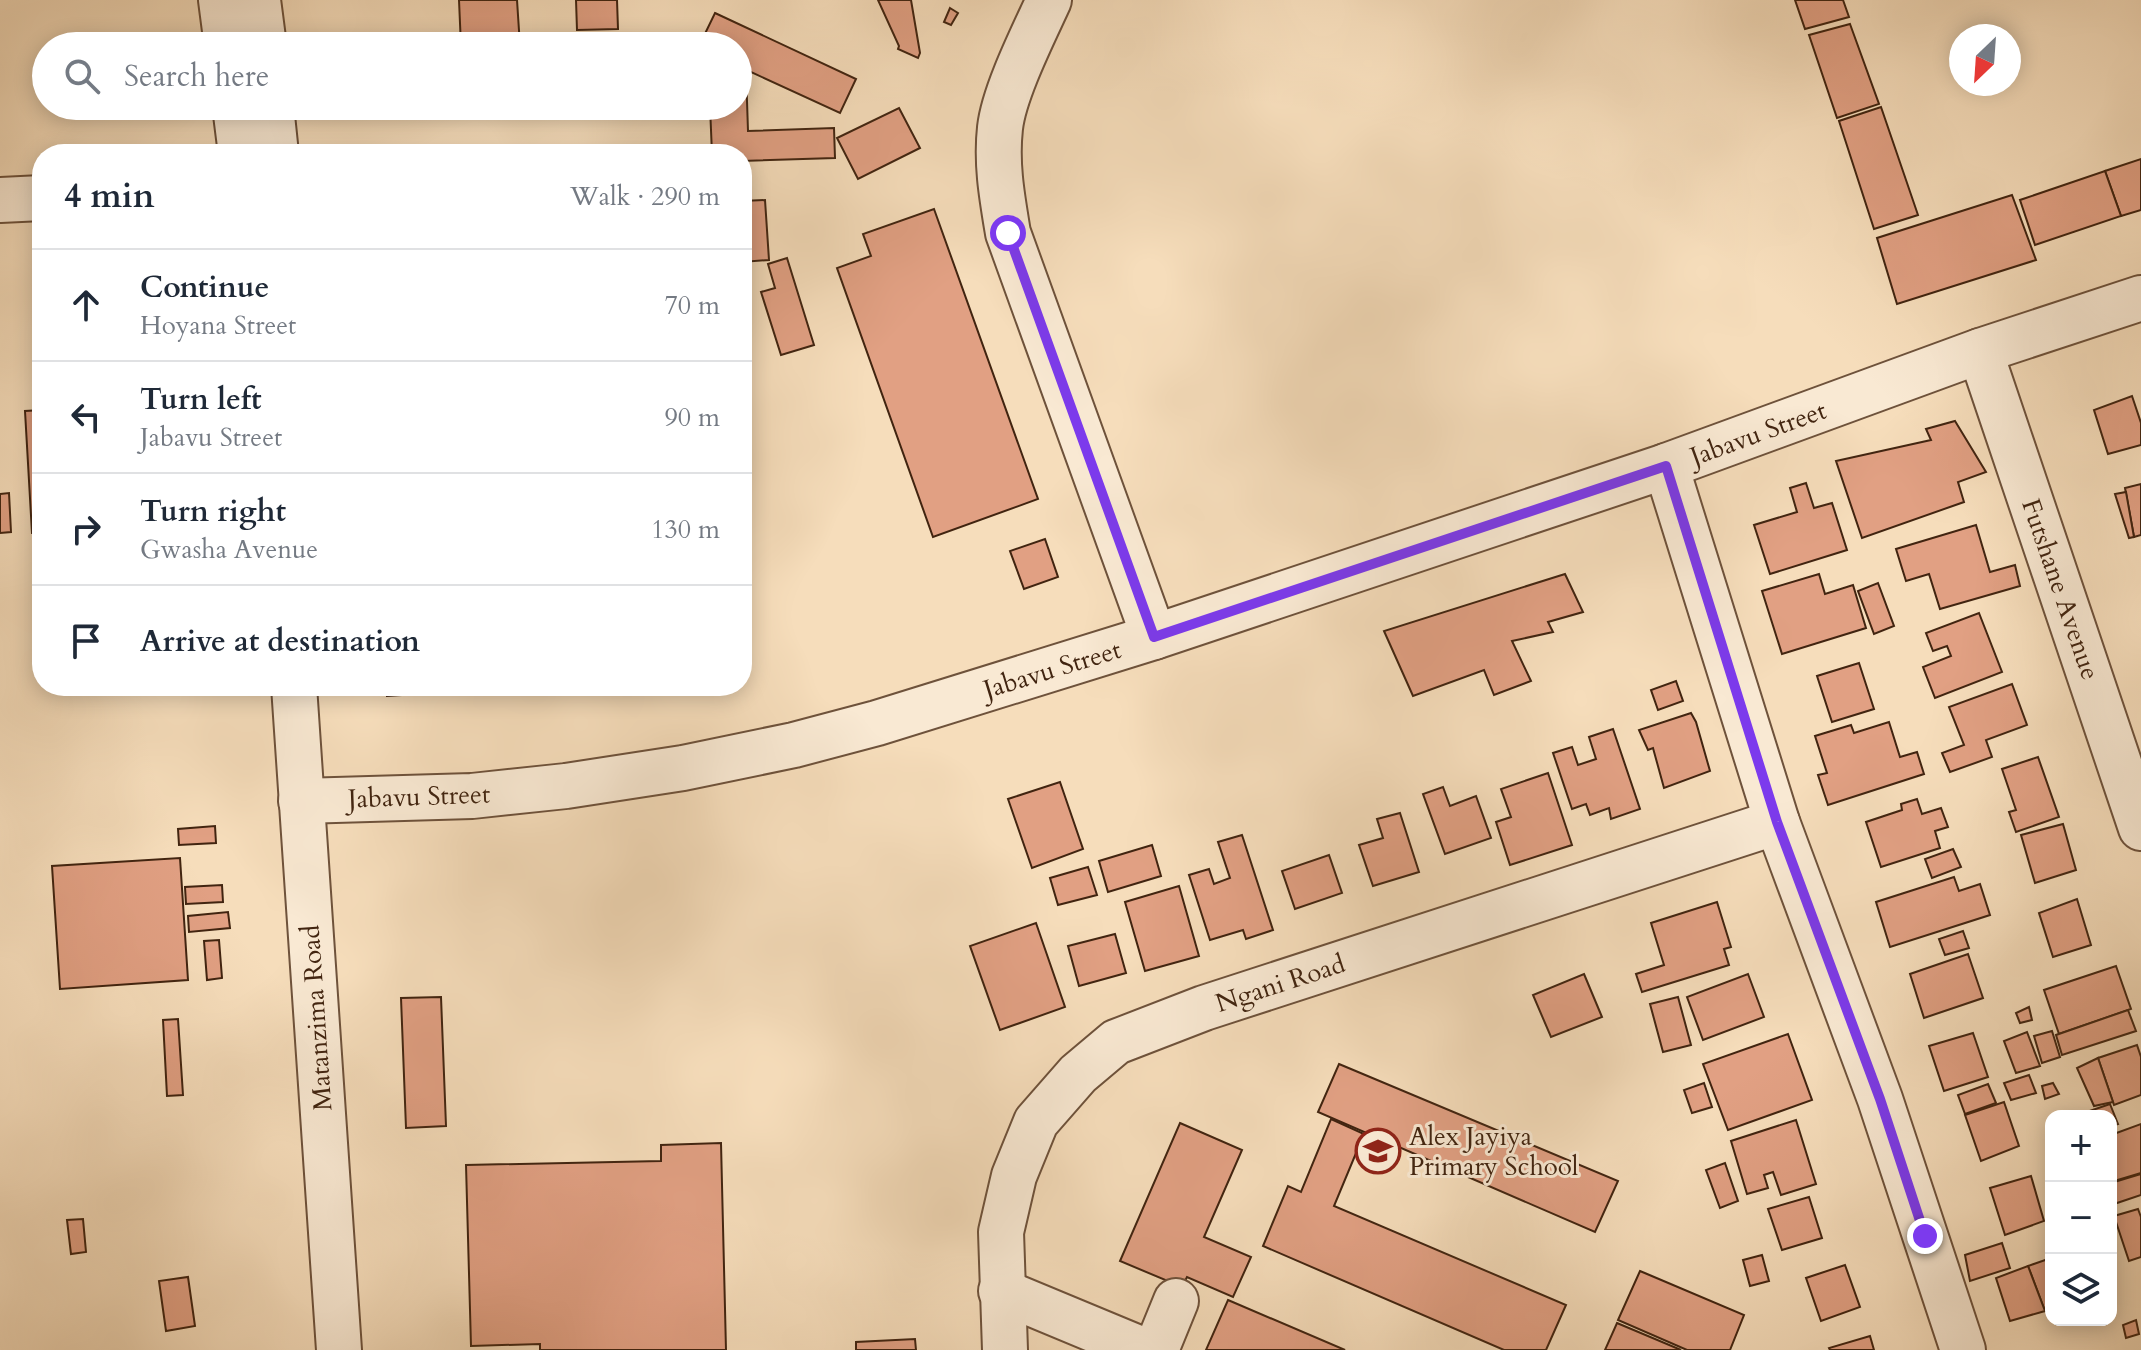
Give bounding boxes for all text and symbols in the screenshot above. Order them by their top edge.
north arrow [1949,24,2021,96]
search box [32,32,752,120]
icon: search [60,54,104,98]
text: Search here [124,56,269,97]
text: 4 min [64,173,155,219]
text: Walk · 290 m [570,179,720,214]
route start [990,215,1026,251]
text: Continue [140,267,269,308]
icon: ahead [64,283,108,327]
text: 70 m [664,288,720,323]
text: Hoyana Street [140,308,296,343]
text: Turn left [140,379,262,420]
street label: Jabavu Street [1682,393,1831,476]
icon: left [64,395,108,439]
text: 90 m [664,400,720,435]
text: Jabavu Street [140,420,282,455]
text: Turn right [140,491,286,532]
street label: Futshane Avenue [2013,494,2108,684]
icon: right [64,507,108,551]
text: 130 m [651,512,720,547]
text: Gwasha Avenue [140,532,318,567]
icon: arrive [64,619,108,663]
text: Arrive at destination [140,621,420,662]
street label: Jabavu Street [975,632,1125,708]
street label: Jabavu Street [343,777,491,817]
street label: Matanzima Road [293,924,340,1112]
street label: Ngani Road [1211,946,1350,1021]
map controls [2045,1110,2117,1326]
button: + [2045,1110,2117,1182]
place label: Alex Jayiya Primary School [1409,1119,1579,1184]
school or university icon: Alex Jayiya Primary School [1354,1127,1402,1175]
button: − [2045,1182,2117,1254]
route end [1907,1218,1943,1254]
button: layers [2045,1254,2117,1326]

